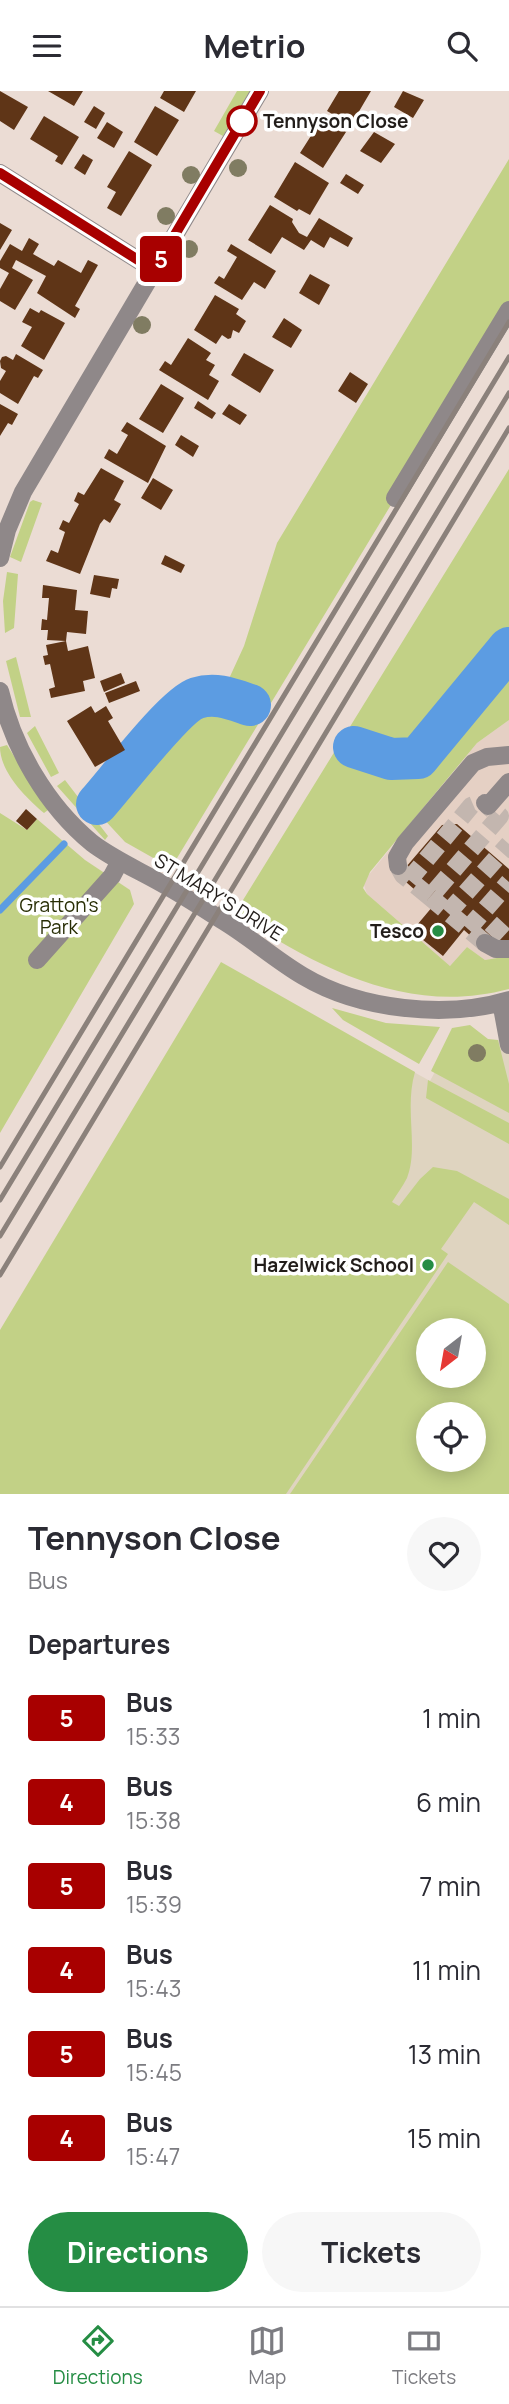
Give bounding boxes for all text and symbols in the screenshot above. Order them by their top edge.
text: Metrio [203,24,306,68]
icon: menu [28,27,66,65]
icon: search [443,27,481,65]
marker: Tennyson Close [227,106,257,136]
place label: Tennyson Close [263,108,408,134]
line badge: 5 [138,236,184,282]
text: 5 [154,242,168,275]
street label: ST MARY'S DRIVE [150,847,288,947]
park label: Gratton's Park [20,892,98,940]
place label: Tesco [370,918,424,944]
marker: Tesco [430,923,446,939]
place label: Hazelwick School [254,1252,414,1278]
marker: Hazelwick School [420,1257,436,1273]
north arrow [416,1318,486,1388]
map controls [416,1318,486,1472]
button: locate [416,1402,486,1472]
text: Tennyson Close [28,1515,281,1560]
button: heart [407,1517,481,1591]
text: Bus [28,1564,68,1596]
text: Departures [28,1626,170,1662]
text: Bus [126,1684,173,1720]
text: 1 min [422,1700,481,1736]
text: 5 [59,1701,74,1734]
text: 15:33 [126,1720,181,1752]
text: Bus [126,1768,173,1804]
text: 6 min [416,1784,481,1820]
text: 4 [59,1785,74,1818]
text: 15:38 [126,1804,181,1836]
text: Bus [126,1852,173,1888]
text: 7 min [419,1868,481,1904]
text: 5 [59,1869,74,1902]
text: 15:39 [126,1888,182,1920]
text: Bus [126,1936,173,1972]
text: 11 min [412,1952,481,1988]
text: 4 [59,1953,74,1986]
text: 15:43 [126,1972,181,2004]
text: Bus [126,2020,173,2056]
text: 13 min [408,2036,481,2072]
text: 5 [59,2037,74,2070]
text: 15:45 [126,2056,182,2088]
text: Bus [126,2104,173,2140]
text: 15 min [407,2120,481,2156]
text: 4 [59,2121,74,2154]
text: 15:47 [126,2140,180,2172]
button: Directions [28,2212,248,2292]
button: Tickets [262,2212,481,2292]
tab: Directions [53,2322,143,2390]
tab: Map [248,2322,286,2390]
tab: Tickets [392,2322,456,2390]

